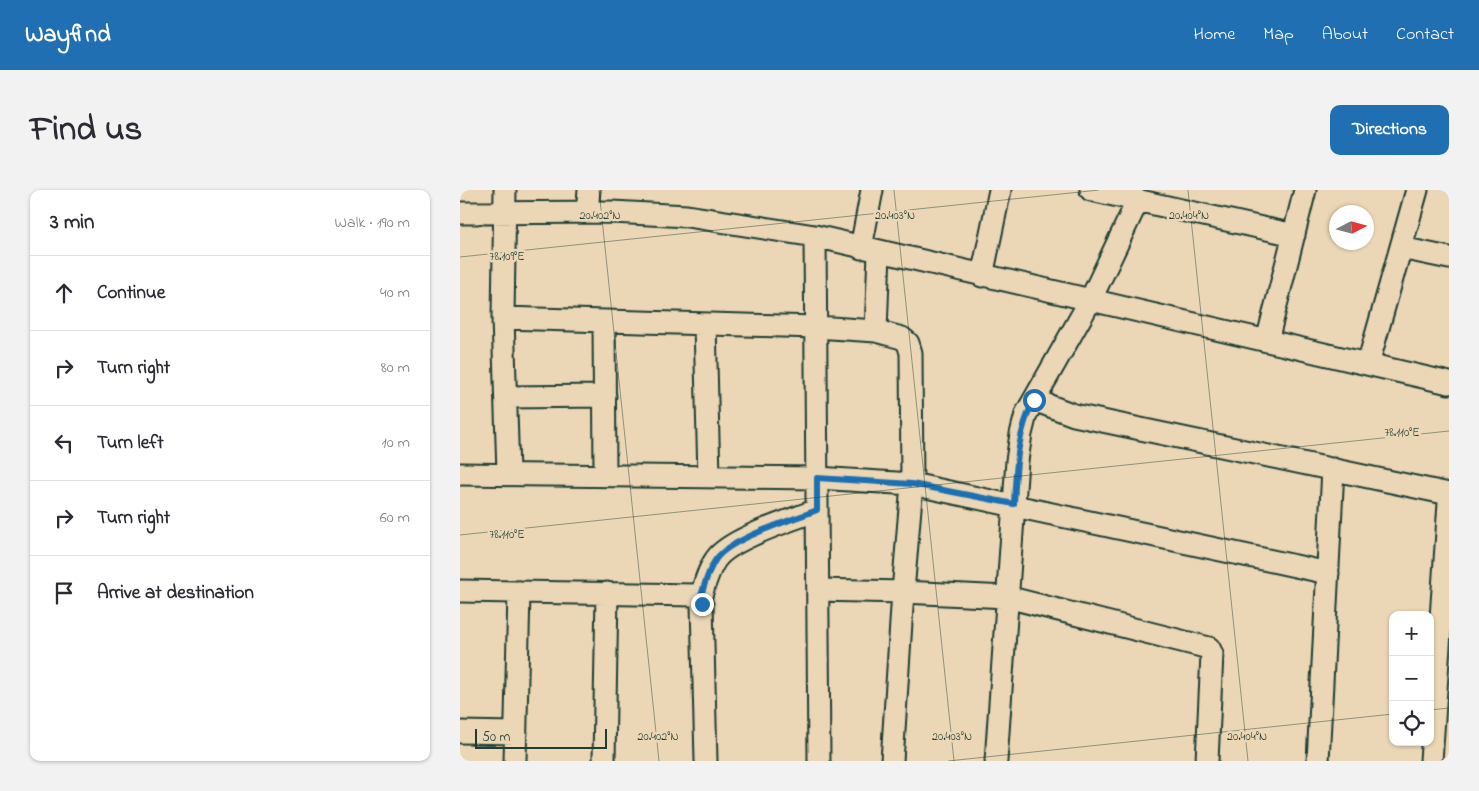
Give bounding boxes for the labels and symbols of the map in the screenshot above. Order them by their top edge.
north arrow [1329,205,1374,250]
text: 20.402°N [579,207,621,225]
text: 20.403°N [875,207,915,225]
text: 20.404°N [1169,207,1209,225]
text: 78.109°E [490,248,525,266]
route start [1023,389,1046,412]
text: 78.110°E [1384,424,1420,442]
text: 78.110°E [489,526,525,544]
route end [691,593,714,616]
scale bar [475,726,608,749]
text: 20.402°N [637,728,679,746]
text: 20.403°N [932,728,972,746]
text: 20.404°N [1227,728,1267,746]

